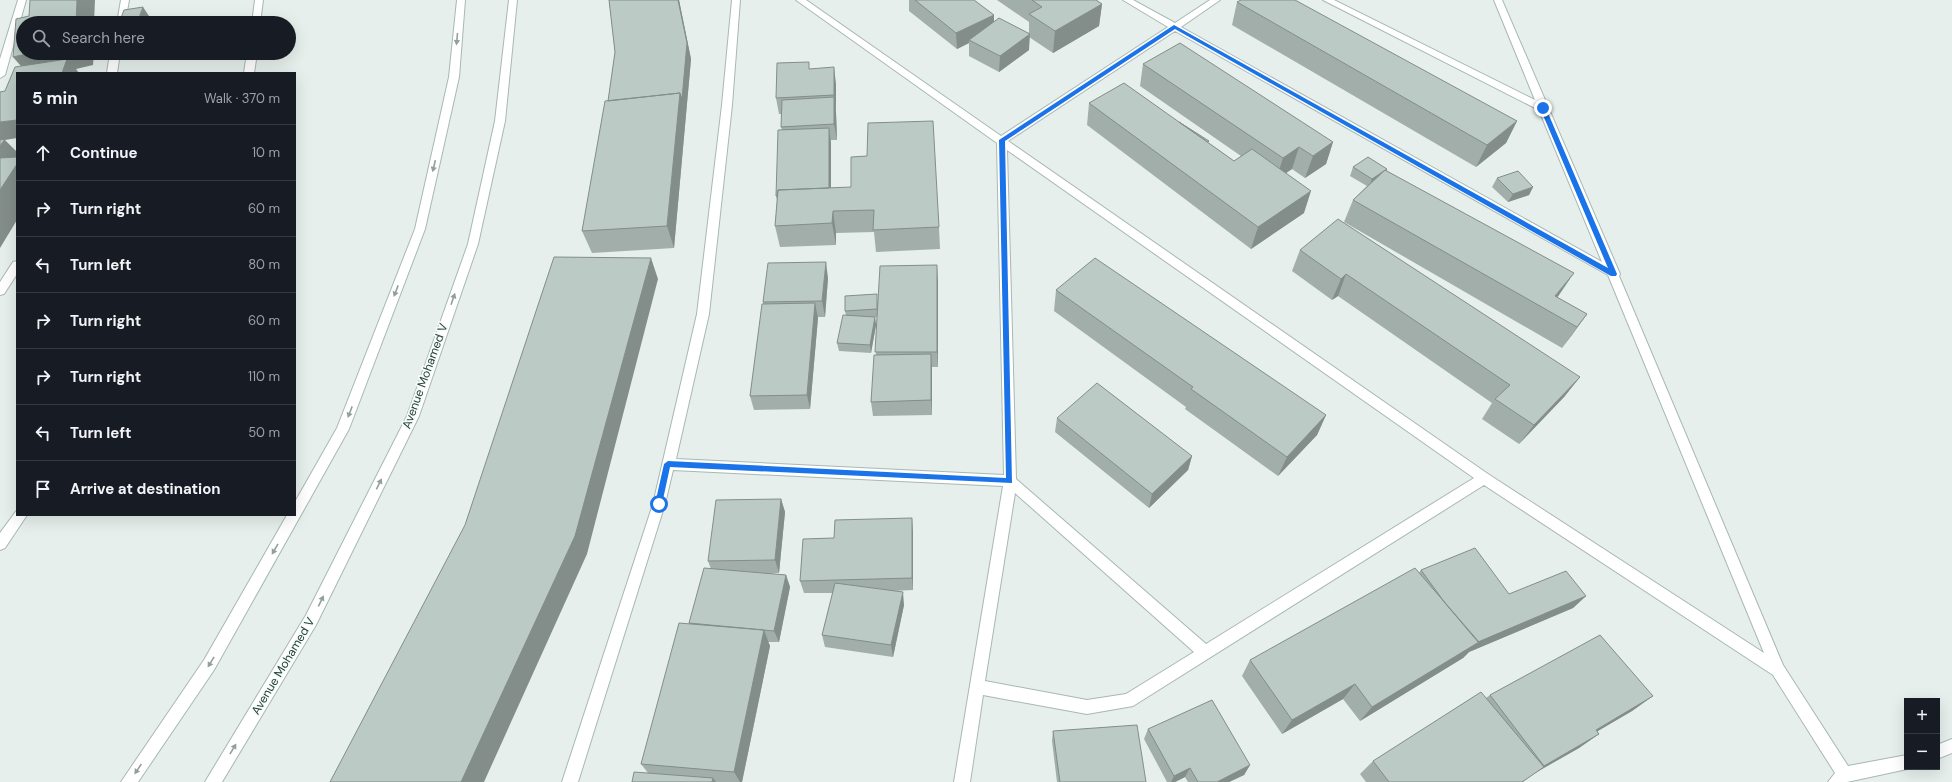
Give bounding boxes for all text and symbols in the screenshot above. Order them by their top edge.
search box [16,16,296,60]
icon: search [30,27,52,49]
text: Search here [62,28,145,48]
one-way arrow [454,33,461,45]
text: 5 min [32,87,78,109]
text: Walk · 370 m [204,90,280,107]
route end [1534,99,1552,117]
icon: ahead [32,142,54,164]
text: Continue [70,143,138,163]
text: 10 m [252,144,280,161]
one-way arrow [430,160,436,173]
icon: right [32,198,54,220]
text: Turn right [70,199,141,219]
text: 60 m [248,200,280,217]
icon: left [32,254,54,276]
text: Turn left [70,255,131,275]
text: 80 m [248,256,280,273]
one-way arrow [393,285,399,297]
one-way arrow [451,293,457,305]
icon: right [32,310,54,332]
text: Turn right [70,311,141,331]
text: 60 m [248,312,280,329]
street label: Avenue Mohamed V [399,321,451,431]
icon: right [32,366,54,388]
text: Turn right [70,367,141,387]
text: 110 m [248,368,280,385]
one-way arrow [346,406,352,418]
icon: left [32,422,54,444]
text: Turn left [70,423,131,443]
text: 50 m [248,424,280,441]
icon: arrive [32,478,54,500]
text: Arrive at destination [70,479,221,499]
one-way arrow [376,479,382,490]
route start [650,495,668,513]
one-way arrow [272,543,279,555]
one-way arrow [318,595,324,607]
street label: Avenue Mohamed V [248,614,318,718]
one-way arrow [207,656,214,668]
map controls [1904,698,1940,770]
button: + [1904,698,1940,734]
button: − [1904,734,1940,770]
one-way arrow [230,743,237,755]
one-way arrow [134,763,141,775]

